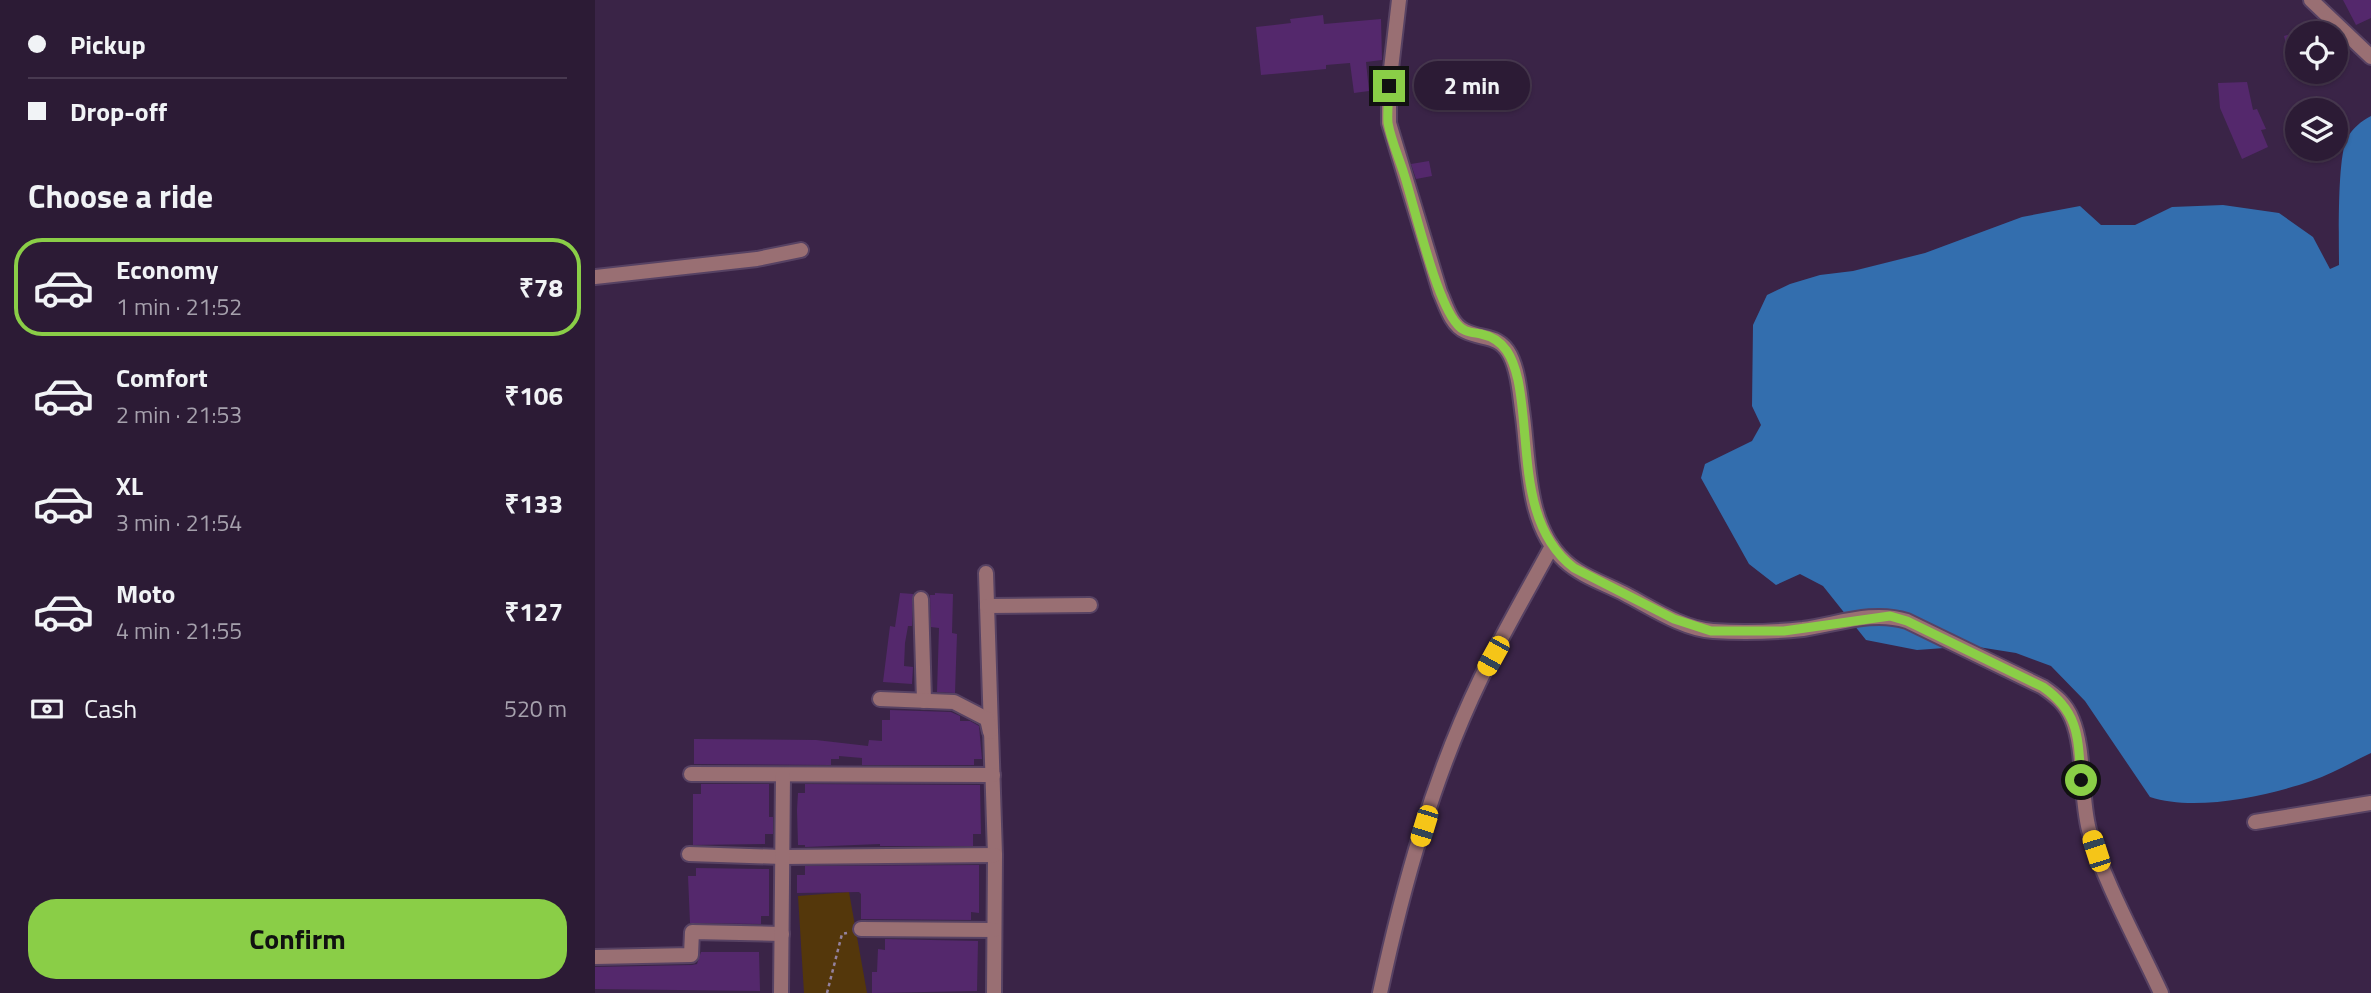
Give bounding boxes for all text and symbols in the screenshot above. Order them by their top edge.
map controls [2285,21,2348,161]
button: locate [2285,21,2348,84]
text: Pickup [70,25,146,64]
callout: 2 min [1413,62,1529,110]
text: 2 min [1444,68,1500,103]
route end [1373,70,1405,102]
text: Drop-off [70,92,167,131]
button: layers [2285,98,2348,161]
text: Choose a ride [28,172,213,220]
text: Economy [116,250,218,289]
icon: car [32,256,95,319]
text: ₹78 [519,268,563,307]
text: 1 min · 21:52 [116,289,242,324]
text: Comfort [116,358,208,397]
icon: car [32,364,95,427]
text: ₹106 [504,376,563,415]
text: 2 min · 21:53 [116,397,242,432]
text: XL [116,466,143,505]
icon: car [32,472,95,535]
text: ₹133 [504,484,563,523]
text: 3 min · 21:54 [116,505,242,540]
text: Moto [116,574,175,613]
icon: car [32,580,95,643]
text: ₹127 [504,592,563,631]
text: 4 min · 21:55 [116,613,242,648]
car [1474,633,1513,679]
text: Cash [84,689,137,728]
icon: cash [28,690,66,728]
text: 520 m [504,691,567,726]
route start [2065,764,2097,796]
car [1408,803,1441,849]
car [2080,828,2113,874]
button: Confirm [28,899,567,979]

